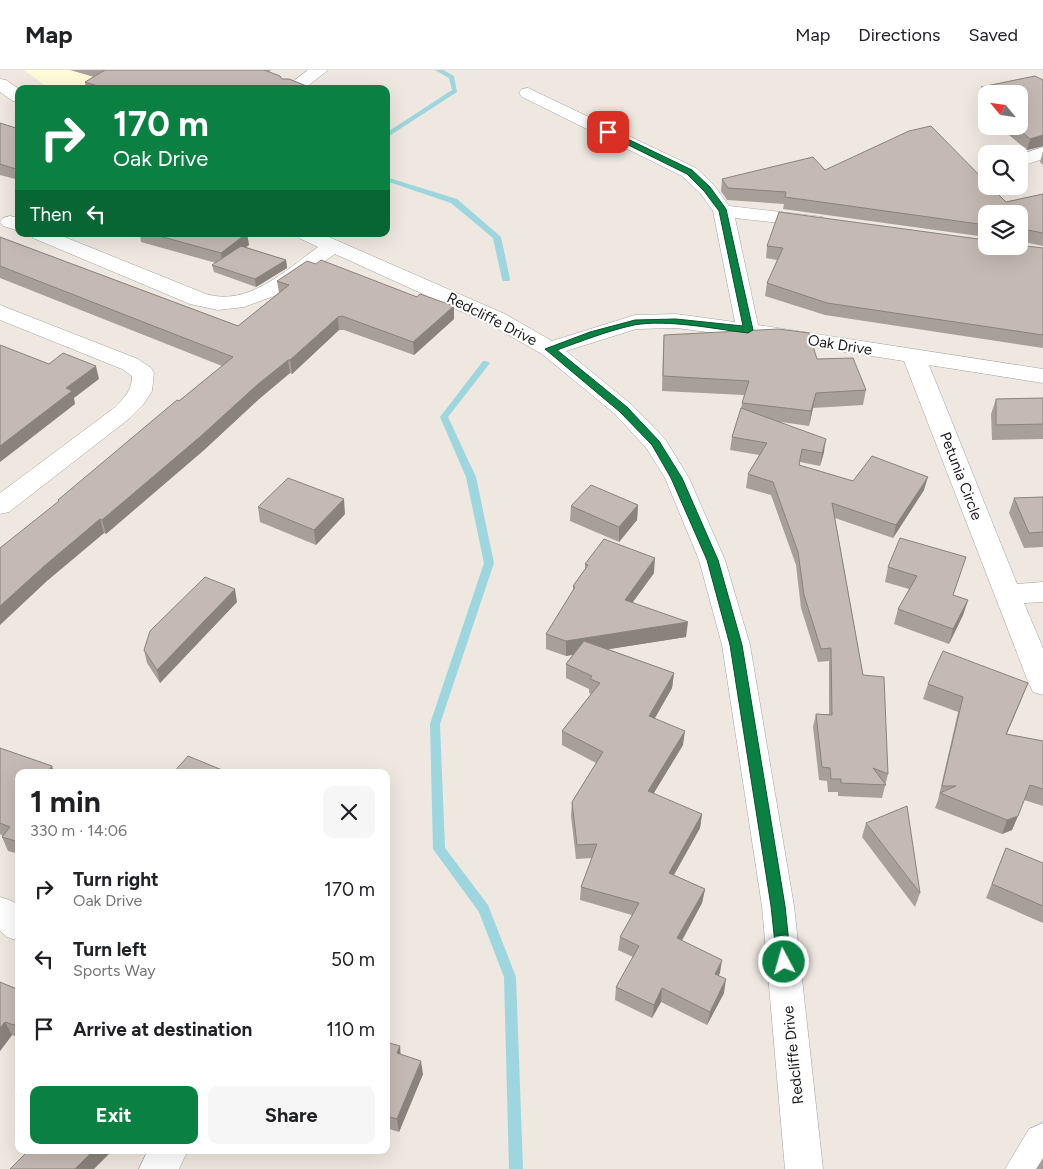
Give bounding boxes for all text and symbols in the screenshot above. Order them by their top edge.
text: Map [25,20,73,49]
text: Map [795,24,830,46]
text: Directions [858,24,940,46]
text: Saved [968,24,1018,46]
north arrow [978,85,1028,135]
map controls [978,85,1028,255]
text: 170 m [113,103,209,145]
icon: right [30,105,95,170]
pin [587,111,629,153]
icon: arrive [594,118,622,146]
text: Oak Drive [113,145,208,172]
button: search [978,145,1028,195]
icon: left [82,200,110,228]
text: Then [30,203,72,226]
button: layers [978,205,1028,255]
street label: Redcliffe Drive [444,289,540,349]
street label: Oak Drive [807,331,873,359]
street label: Petunia Circle [936,429,986,523]
text: 1 min [30,783,101,820]
button: close [323,786,375,838]
text: 330 m · 14:06 [30,821,127,840]
text: Turn right [73,868,159,891]
icon: right [30,875,58,903]
text: 170 m [324,878,375,901]
text: Oak Drive [73,891,142,910]
position arrow [757,935,809,987]
text: Turn left [73,938,147,961]
icon: left [30,945,58,973]
text: 50 m [331,948,375,971]
text: Sports Way [73,961,156,980]
street label: Redcliffe Drive [779,1005,807,1105]
icon: arrive [30,1015,58,1043]
text: Arrive at destination [73,1018,252,1041]
text: 110 m [326,1018,375,1041]
button: Exit [30,1086,198,1144]
button: Share [208,1086,375,1144]

